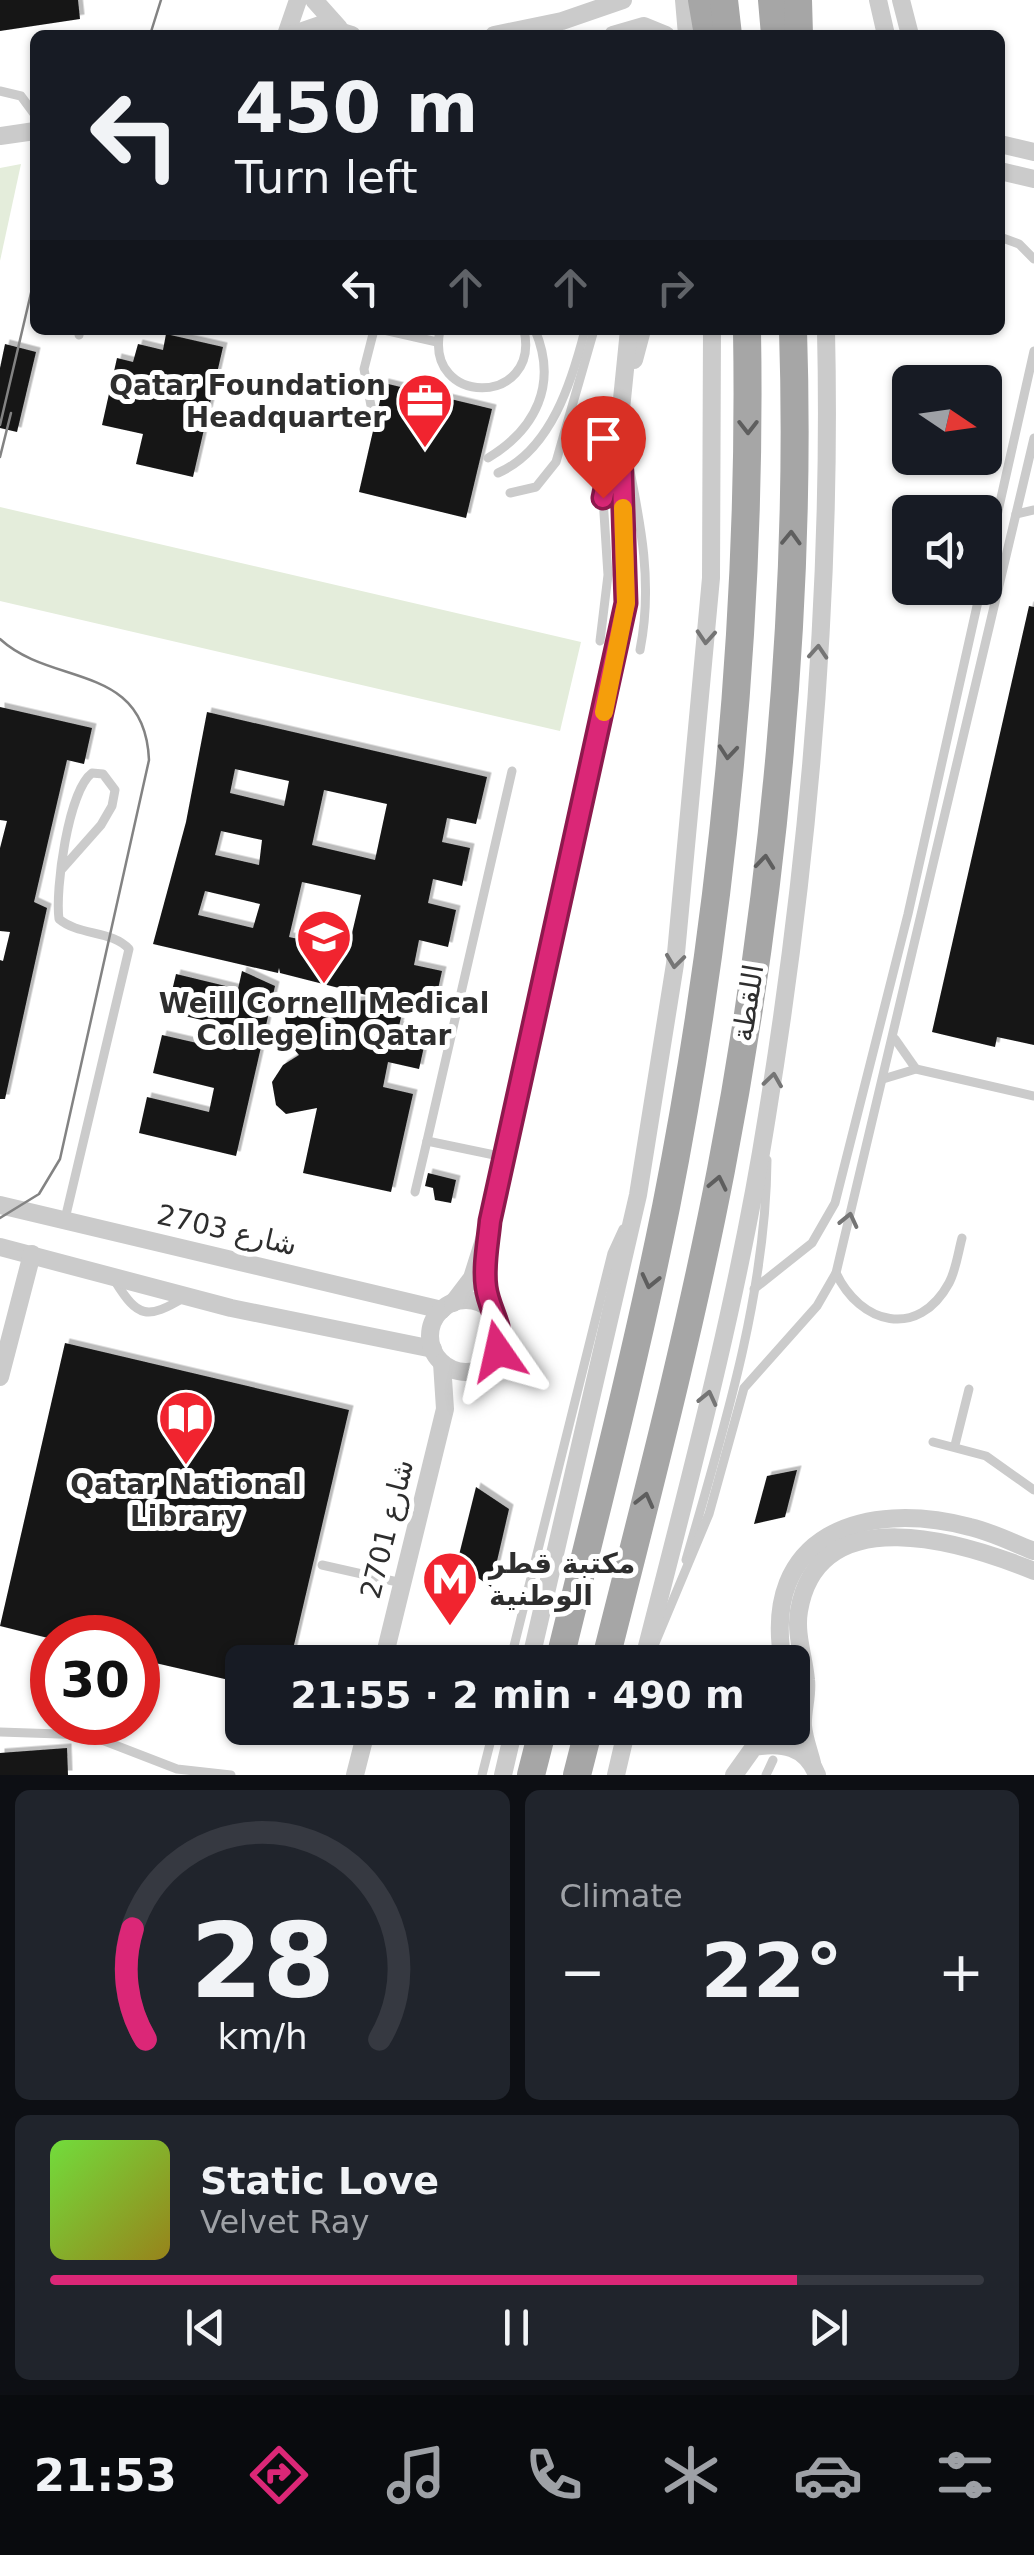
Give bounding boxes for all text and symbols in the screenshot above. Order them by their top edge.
text: 450 m [235,67,478,149]
icon: left [70,70,200,200]
text: Turn left [235,151,418,204]
icon: left [333,260,388,315]
icon: ahead [438,260,493,315]
icon: ahead [543,260,598,315]
icon: right [648,260,703,315]
north arrow [892,365,1002,475]
map controls [892,365,1002,605]
place label: Qatar Foundation Headquarter [109,369,386,434]
office icon: Qatar Foundation Headquarter [395,371,455,450]
pin [561,396,646,499]
icon: arrive [576,411,631,466]
one-way arrow [738,420,759,436]
button: sound [892,495,1002,605]
one-way arrow [780,529,801,545]
one-way arrow [696,630,718,646]
one-way arrow [806,644,828,660]
one-way arrow [718,744,740,760]
one-way arrow [754,853,776,869]
school or university icon: Weill Cornell Medical College in Qatar [294,907,354,986]
one-way arrow [665,953,686,969]
street label: اللقطة [726,962,770,1044]
place label: Weill Cornell Medical College in Qatar [159,987,489,1052]
one-way arrow [761,1071,782,1088]
one-way arrow [706,1175,727,1192]
street label: شارع 2703 [154,1198,300,1262]
one-way arrow [837,1212,858,1229]
one-way arrow [641,1272,662,1289]
position arrow [446,1299,550,1403]
library icon: Qatar National Library [156,1388,216,1467]
one-way arrow [696,1390,717,1407]
street label: شارع 2701 [354,1456,420,1602]
place label: Qatar National Library [70,1468,302,1533]
one-way arrow [634,1492,655,1509]
place label: مكتبة قطر الوطنية [487,1547,635,1612]
metro station icon: مكتبة قطر الوطنية [420,1549,480,1628]
speed limit sign: 30 [30,1615,160,1745]
text: 21:55 · 2 min · 490 m [290,1673,745,1717]
text: Climate [560,1877,683,1915]
text: 28 [190,1900,335,2022]
text: 22° [701,1927,843,2015]
text: − [560,1940,606,2004]
text: + [938,1940,984,2004]
text: km/h [217,2016,307,2057]
text: Static Love [200,2159,439,2203]
text: Velvet Ray [200,2203,369,2241]
icon: previous [178,2300,233,2355]
icon: pause [489,2300,544,2355]
icon: next [801,2300,856,2355]
icon: directions [244,2440,314,2510]
icon: music [381,2440,451,2510]
icon: phone [519,2440,589,2510]
icon: climate [656,2440,726,2510]
icon: car [793,2440,863,2510]
icon: filters [930,2440,1000,2510]
text: 21:53 [34,2449,177,2502]

